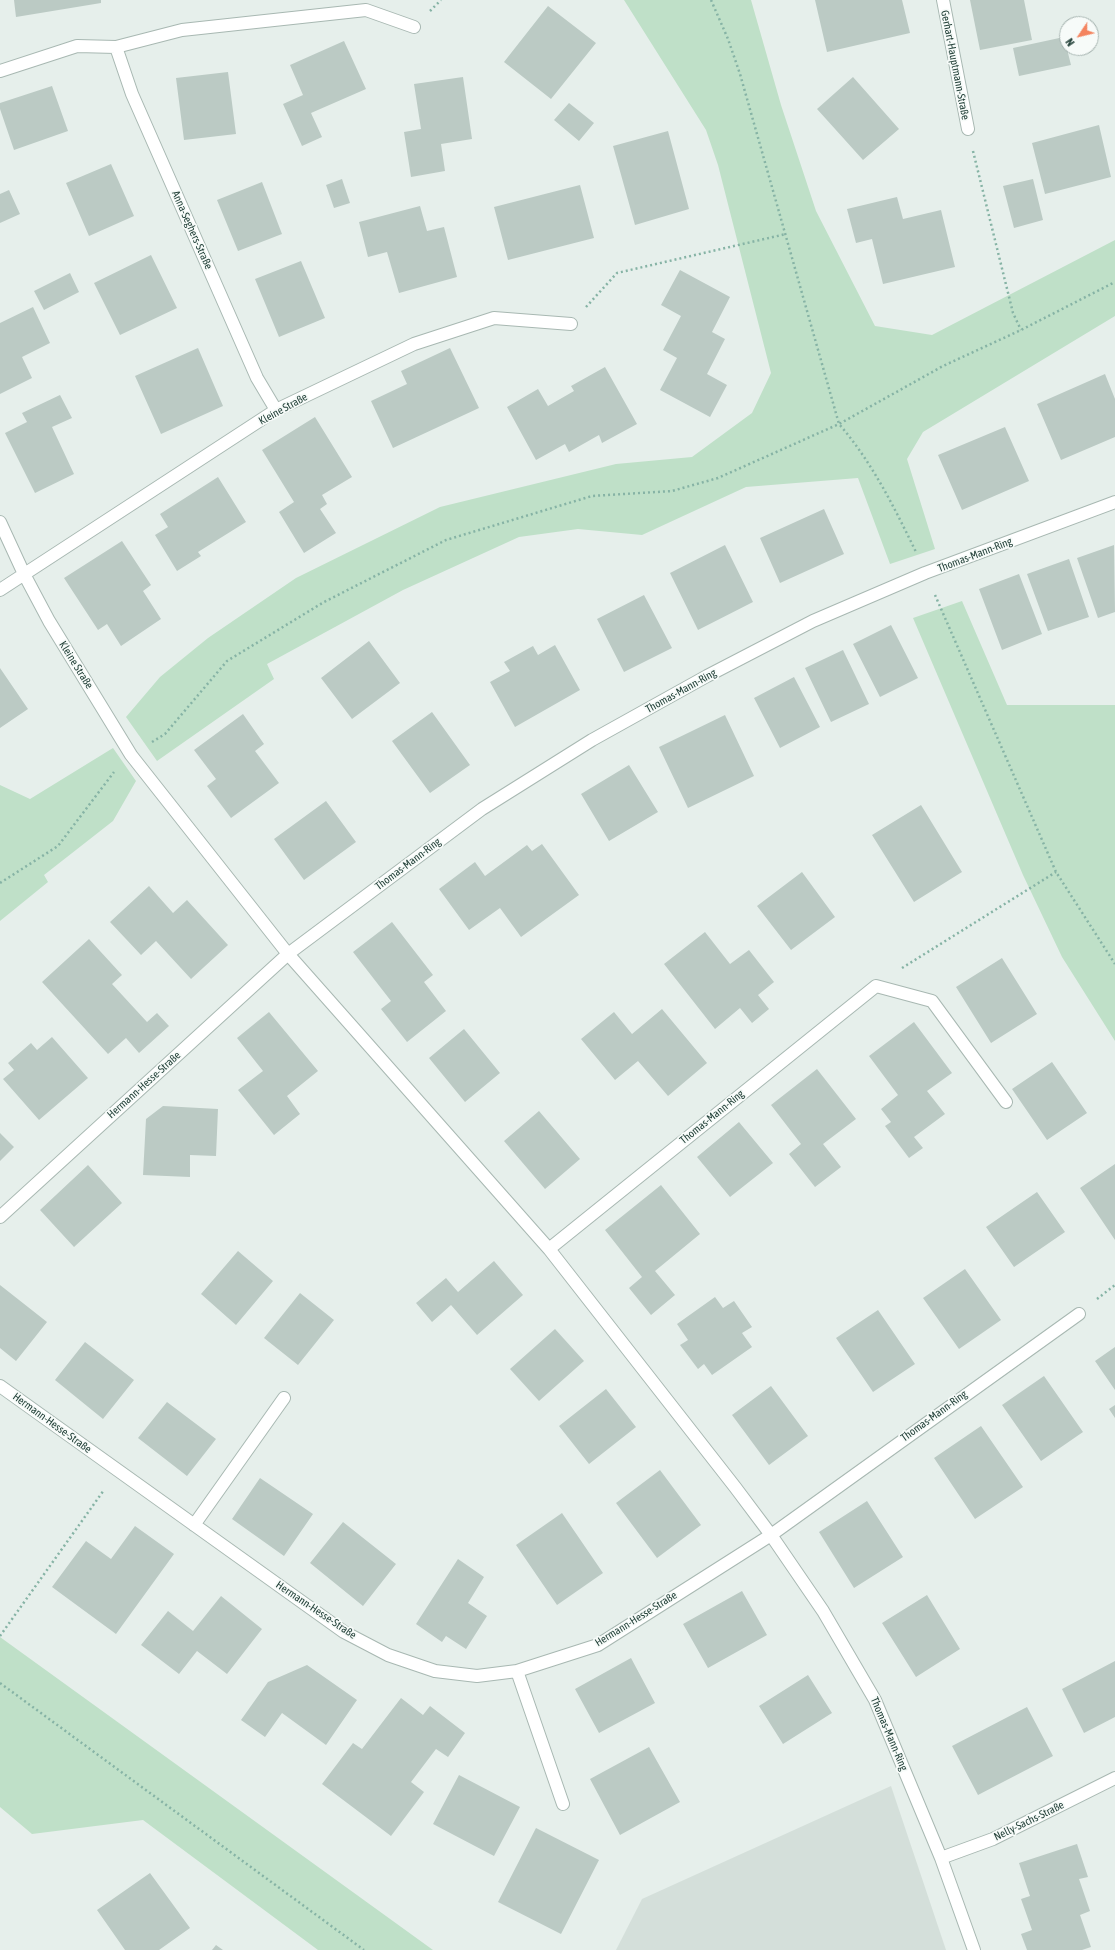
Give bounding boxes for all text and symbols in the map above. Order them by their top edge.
street label: Gerhart-Hauptmann-Straße [938,9,972,121]
north arrow [1059,16,1099,56]
text: N [1063,36,1077,48]
street label: Anna-Seghers-Straße [169,189,215,271]
street label: Kleine Straße [256,390,310,428]
street label: Thomas-Mann-Ring [936,535,1014,575]
street label: Kleine Straße [56,639,96,691]
street label: Thomas-Mann-Ring [643,666,719,716]
street label: Thomas-Mann-Ring [373,835,443,893]
street label: Hermann-Hesse-Straße [105,1049,183,1121]
street label: Thomas-Mann-Ring [677,1087,747,1147]
street label: Thomas-Mann-Ring [898,1388,970,1444]
street label: Hermann-Hesse-Straße [10,1390,94,1456]
street label: Hermann-Hesse-Straße [273,1578,359,1642]
street label: Hermann-Hesse-Straße [593,1588,679,1650]
street label: Thomas-Mann-Ring [868,1695,910,1773]
street label: Nelly-Sachs-Straße [992,1798,1066,1844]

